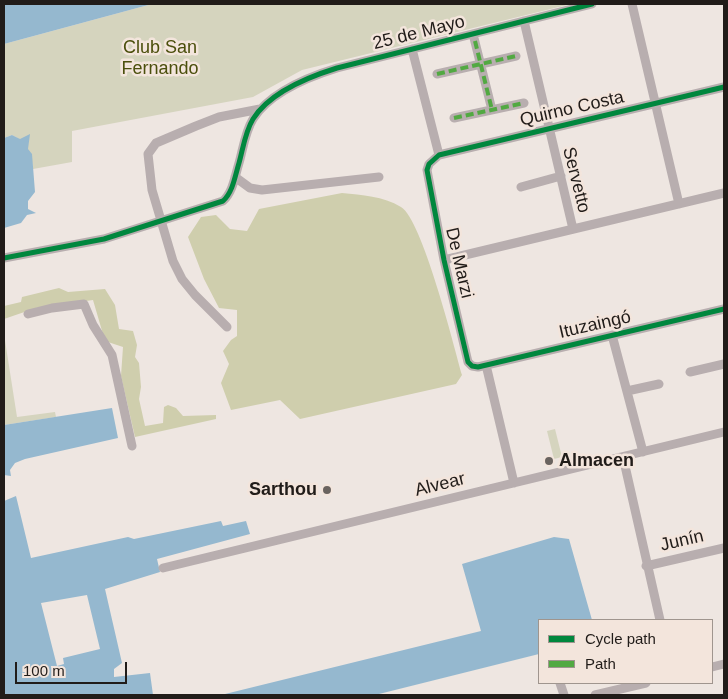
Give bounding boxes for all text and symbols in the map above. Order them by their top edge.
street label: 25 de Mayo [371,11,467,55]
park label: Club San Fernando [121,37,199,80]
street label: Quirno Costa [518,87,626,131]
street label: Servetto [557,145,595,215]
street label: De Marzi [440,225,478,301]
street label: Ituzaingó [557,306,633,344]
place label: Almacen [559,450,634,472]
marker: Almacen [543,455,555,467]
street label: Alvear [413,468,467,502]
place label: Sarthou [249,479,317,501]
marker: Sarthou [321,484,333,496]
street label: Junín [658,526,706,556]
legend [538,619,713,684]
text: Cycle path [585,630,656,647]
scale bar [18,652,130,684]
text: Path [585,655,616,672]
text: 100 m [23,662,65,679]

